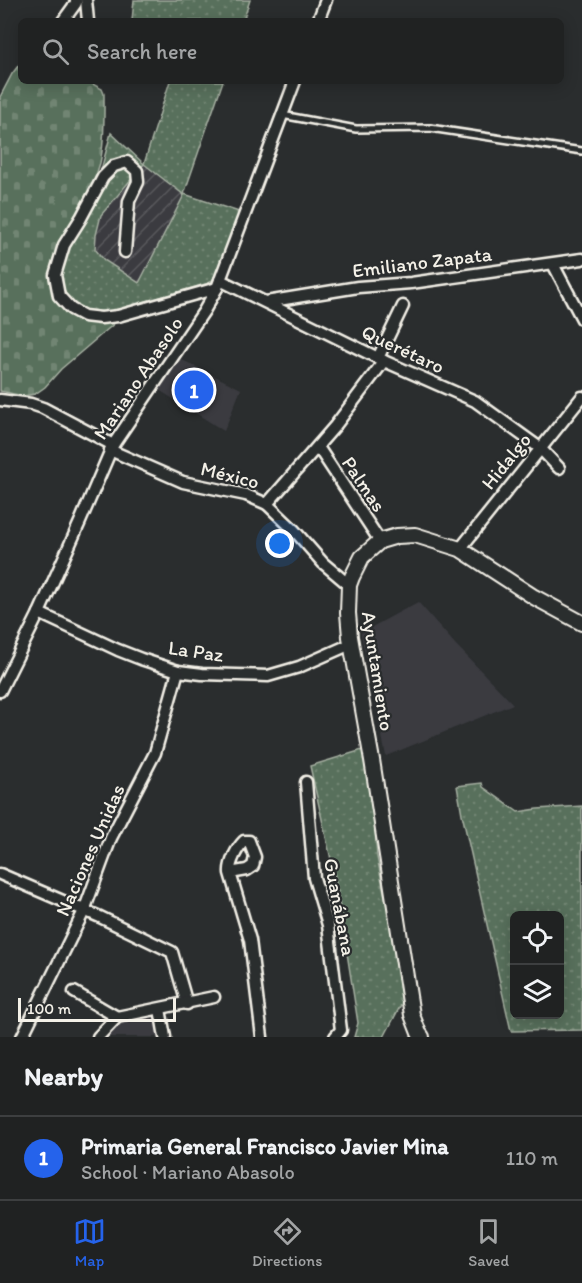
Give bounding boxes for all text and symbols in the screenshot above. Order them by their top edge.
search box [18,18,564,84]
icon: search [39,35,72,68]
text: Search here [87,38,197,65]
street label: Emiliano Zapata [351,241,494,282]
street label: Mariano Abasolo [88,312,188,444]
street label: Querétaro [358,319,448,379]
pin: 1 [174,368,214,412]
street label: Hidalgo [476,428,536,494]
street label: Palmas [337,452,391,516]
street label: México [198,456,262,494]
your location [265,529,294,558]
street label: Ayuntamiento [357,609,399,733]
street label: La Paz [167,635,226,667]
street label: Naciones Unidas [50,780,130,920]
street label: Guanábana [319,856,361,958]
map controls [510,911,564,1019]
button: locate [510,911,564,965]
button: layers [510,965,564,1019]
scale bar [18,995,176,1022]
text: 100 m [27,999,71,1018]
text: Nearby [24,1060,103,1092]
text: Primaria General Francisco Javier Mina [81,1133,449,1160]
text: 1 [39,1146,48,1170]
text: 110 m [506,1146,558,1170]
text: School · Mariano Abasolo [81,1160,295,1184]
tab: Map [73,1215,106,1270]
tab: Directions [252,1215,322,1270]
tab: Saved [468,1215,509,1270]

